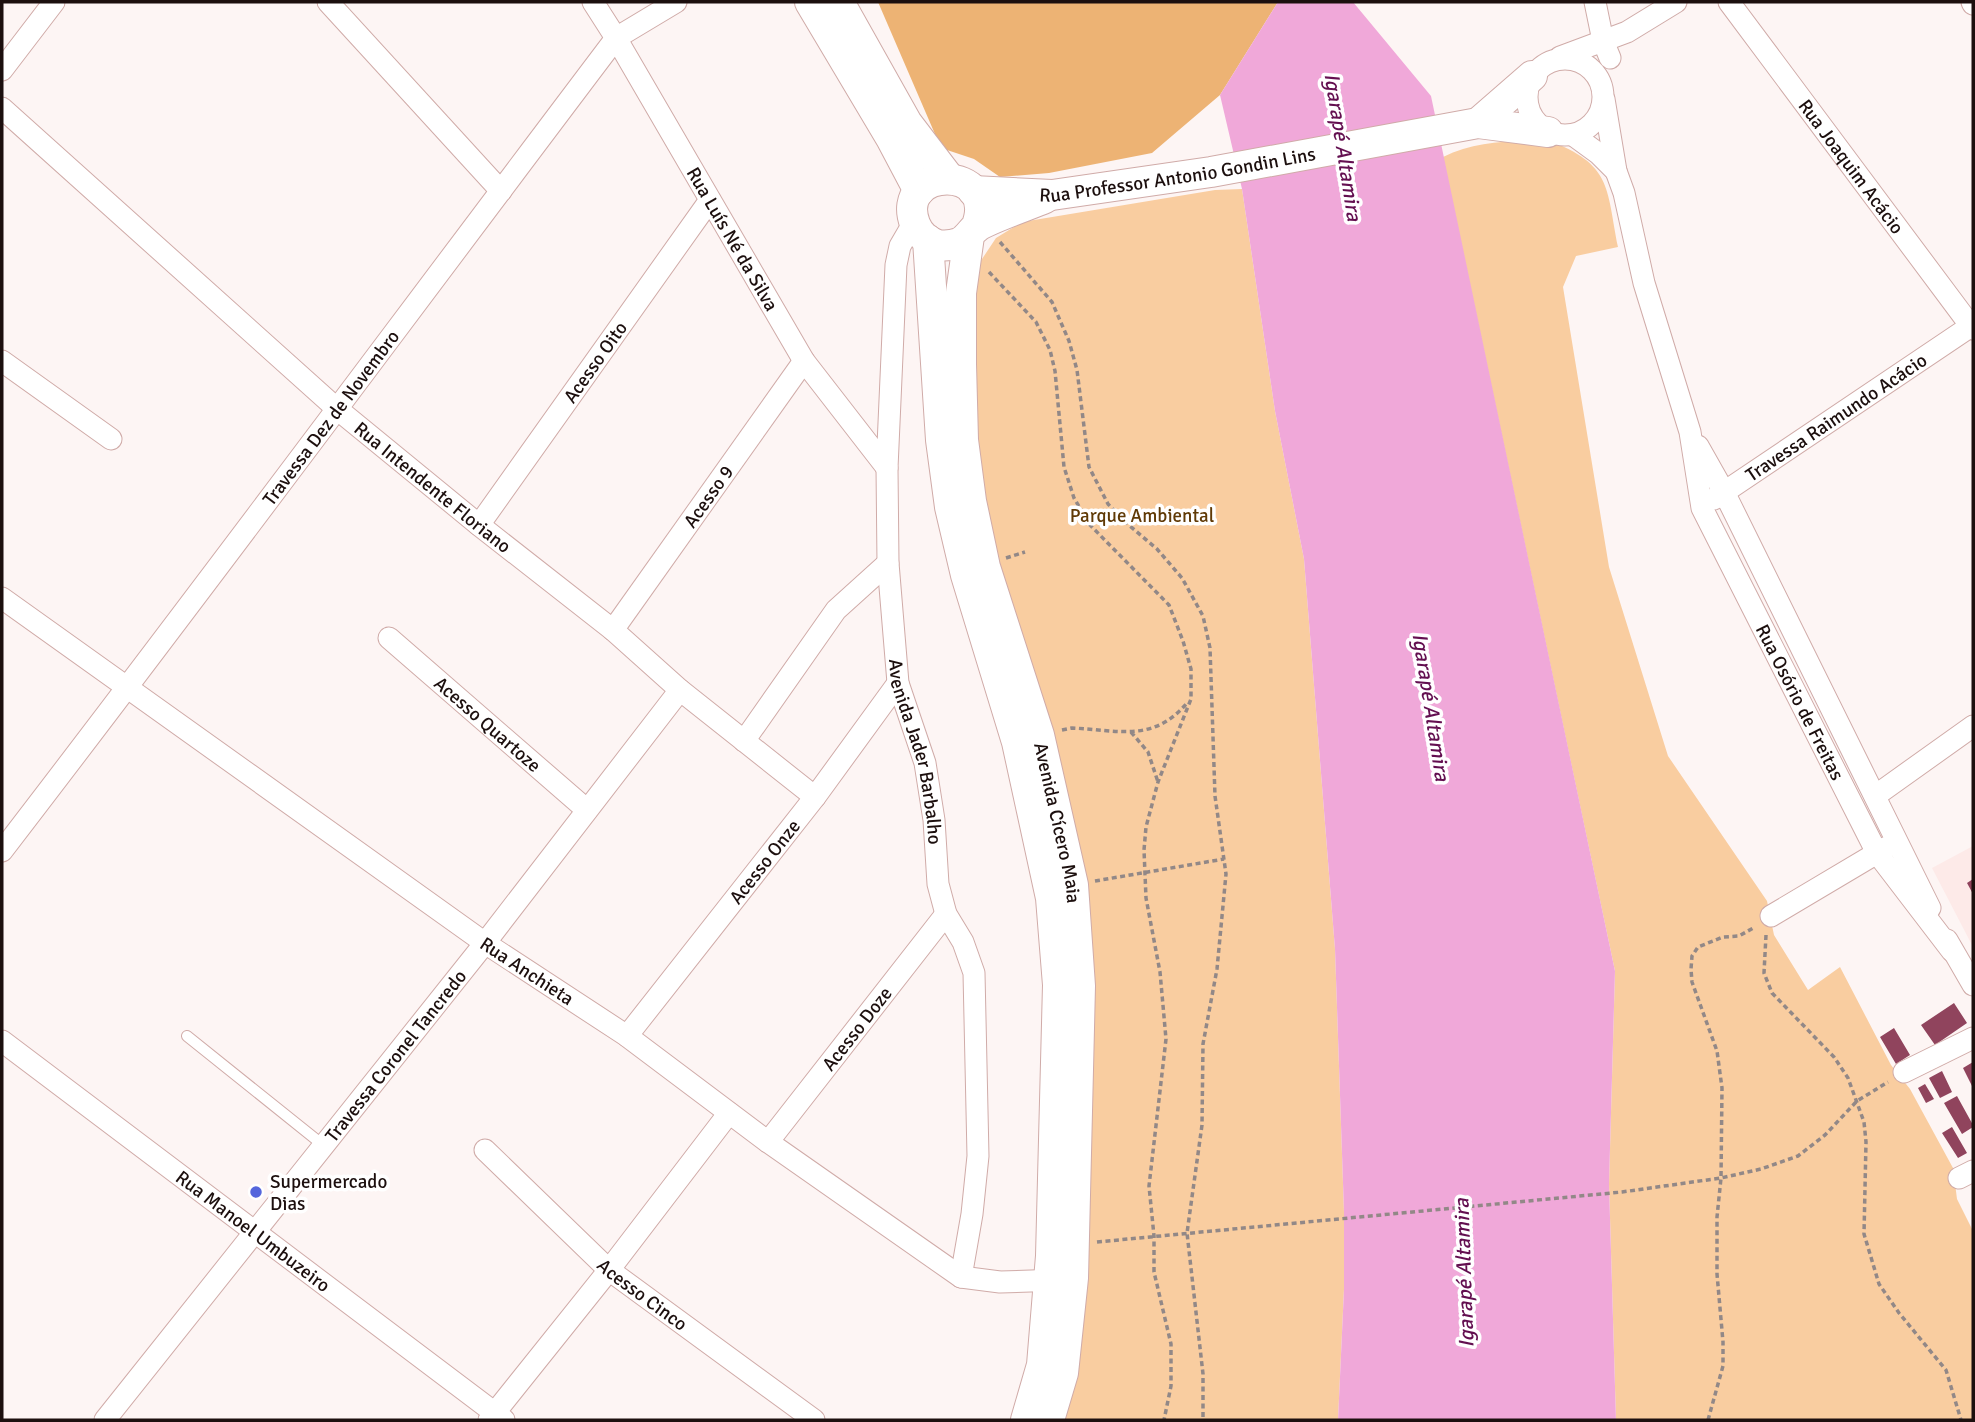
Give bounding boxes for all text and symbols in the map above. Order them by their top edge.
water label: Igarapé Altamira [1318,71,1368,224]
street label: Rua Joaquim Acácio [1793,95,1909,239]
street label: Rua Professor Antonio Gondin Lins [1039,142,1317,208]
street label: Rua Luís Né da Silva [681,163,783,316]
street label: Acesso Oito [559,317,633,408]
street label: Travessa Dez de Novembro [258,325,405,511]
street label: Travessa Raimundo Acácio [1741,348,1932,487]
street label: Rua Intendente Floriano [349,417,516,559]
street label: Acesso 9 [678,461,739,533]
park label: Parque Ambiental [1070,504,1214,528]
street label: Rua Osório de Freitas [1750,620,1849,784]
water label: Igarapé Altamira [1406,631,1456,784]
street label: Avenida Jader Barbalho [883,658,947,845]
street label: Acesso Quartoze [429,672,546,778]
street label: Avenida Cícero Maia [1028,740,1085,904]
street label: Acesso Onze [724,815,806,909]
street label: Rua Anchieta [475,932,578,1011]
street label: Travessa Coronel Tancredo [320,965,472,1147]
street label: Acesso Doze [817,982,898,1076]
street label: Rua Manoel Umbuzeiro [171,1166,335,1298]
place label: Supermercado Dias [270,1170,387,1216]
marker: Supermercado Dias [248,1184,264,1200]
water label: Igarapé Altamira [1448,1197,1480,1348]
street label: Acesso Cinco [592,1254,692,1336]

